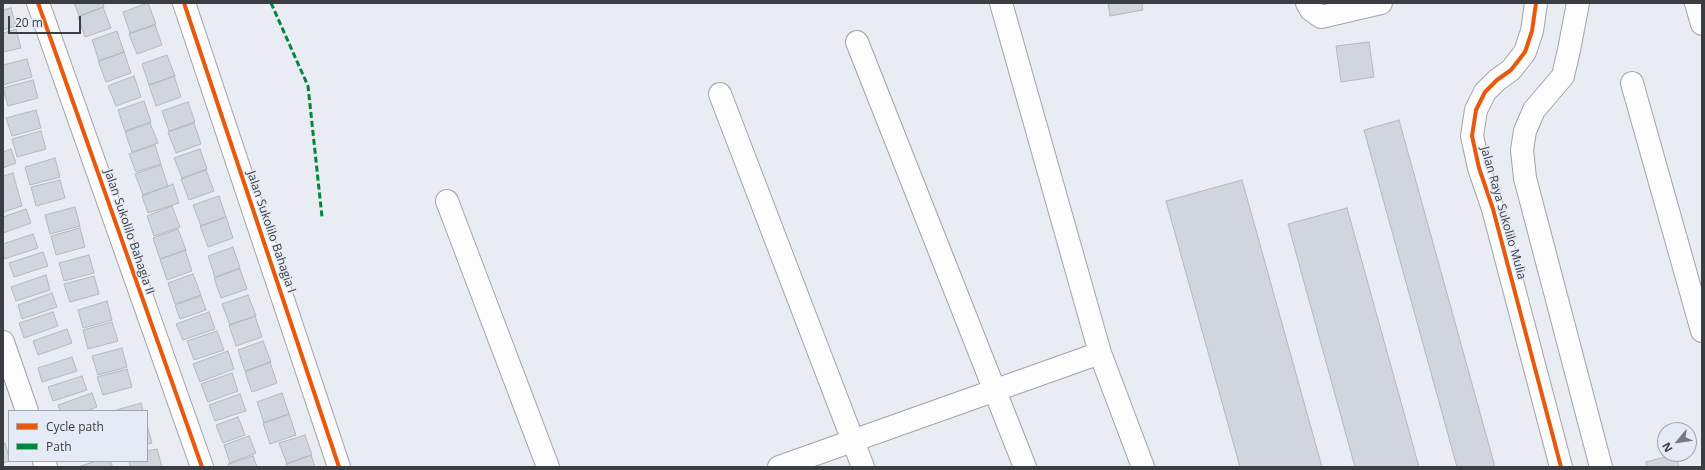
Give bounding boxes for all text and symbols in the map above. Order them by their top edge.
scale bar [10,8,83,34]
text: 20 m [15,14,43,31]
street label: Jalan Raya Sukolilo Mulia [1477,145,1529,281]
street label: Jalan Sukolilo Bahagia II [101,168,157,296]
street label: Jalan Sukolilo Bahagia I [243,169,299,295]
legend [8,410,148,462]
text: Cycle path [46,418,104,435]
north arrow [1657,422,1697,462]
text: Path [46,438,72,455]
text: N [1658,440,1676,455]

